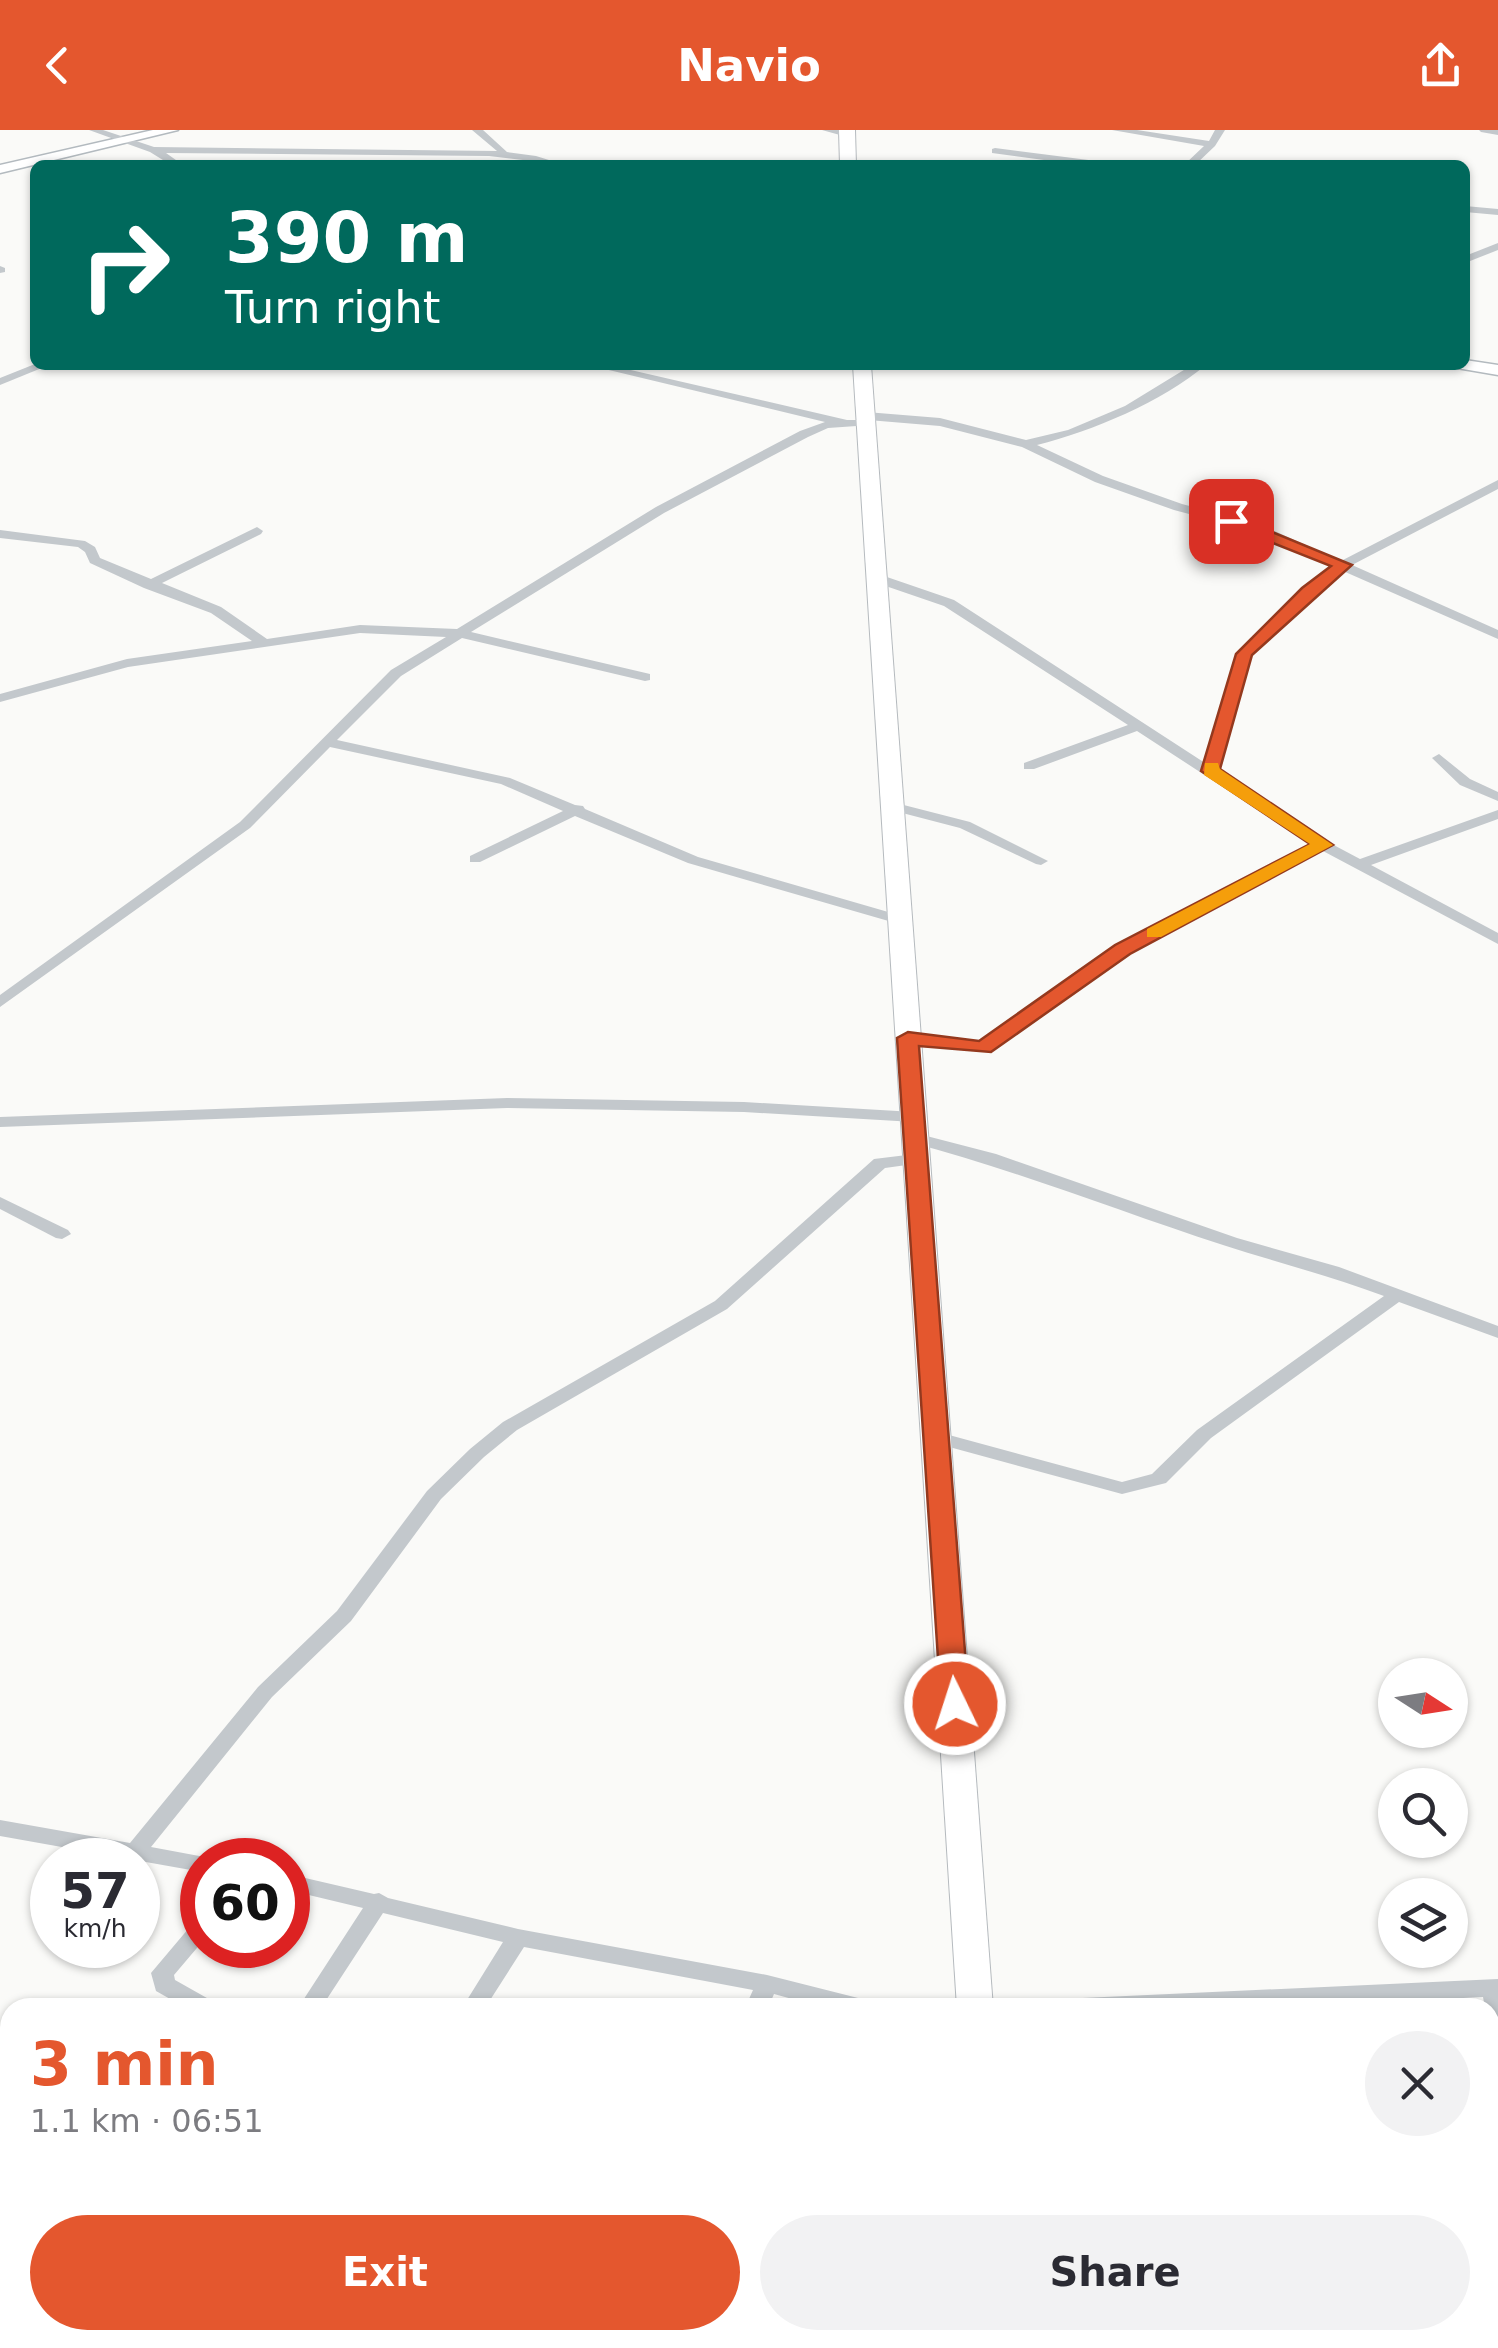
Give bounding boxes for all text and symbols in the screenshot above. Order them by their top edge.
icon: back [30,38,85,93]
icon: share [1413,38,1468,93]
text: Navio [677,39,821,92]
text: 390 m [225,197,468,279]
icon: right [60,200,190,330]
text: Turn right [225,281,440,334]
pin [1189,479,1274,564]
icon: arrive [1204,494,1259,549]
position arrow [903,1652,1007,1756]
north arrow [1378,1658,1468,1748]
map controls [1378,1658,1468,1968]
button: search [1378,1768,1468,1858]
speed limit sign: 60 [180,1838,310,1968]
text: 57 [60,1862,130,1920]
button: layers [1378,1878,1468,1968]
text: km/h [63,1914,127,1943]
text: 3 min [30,2029,218,2099]
button: close [1365,2031,1470,2136]
text: 1.1 km · 06:51 [30,2102,264,2140]
button: Exit [30,2215,740,2330]
button: Share [760,2215,1470,2330]

